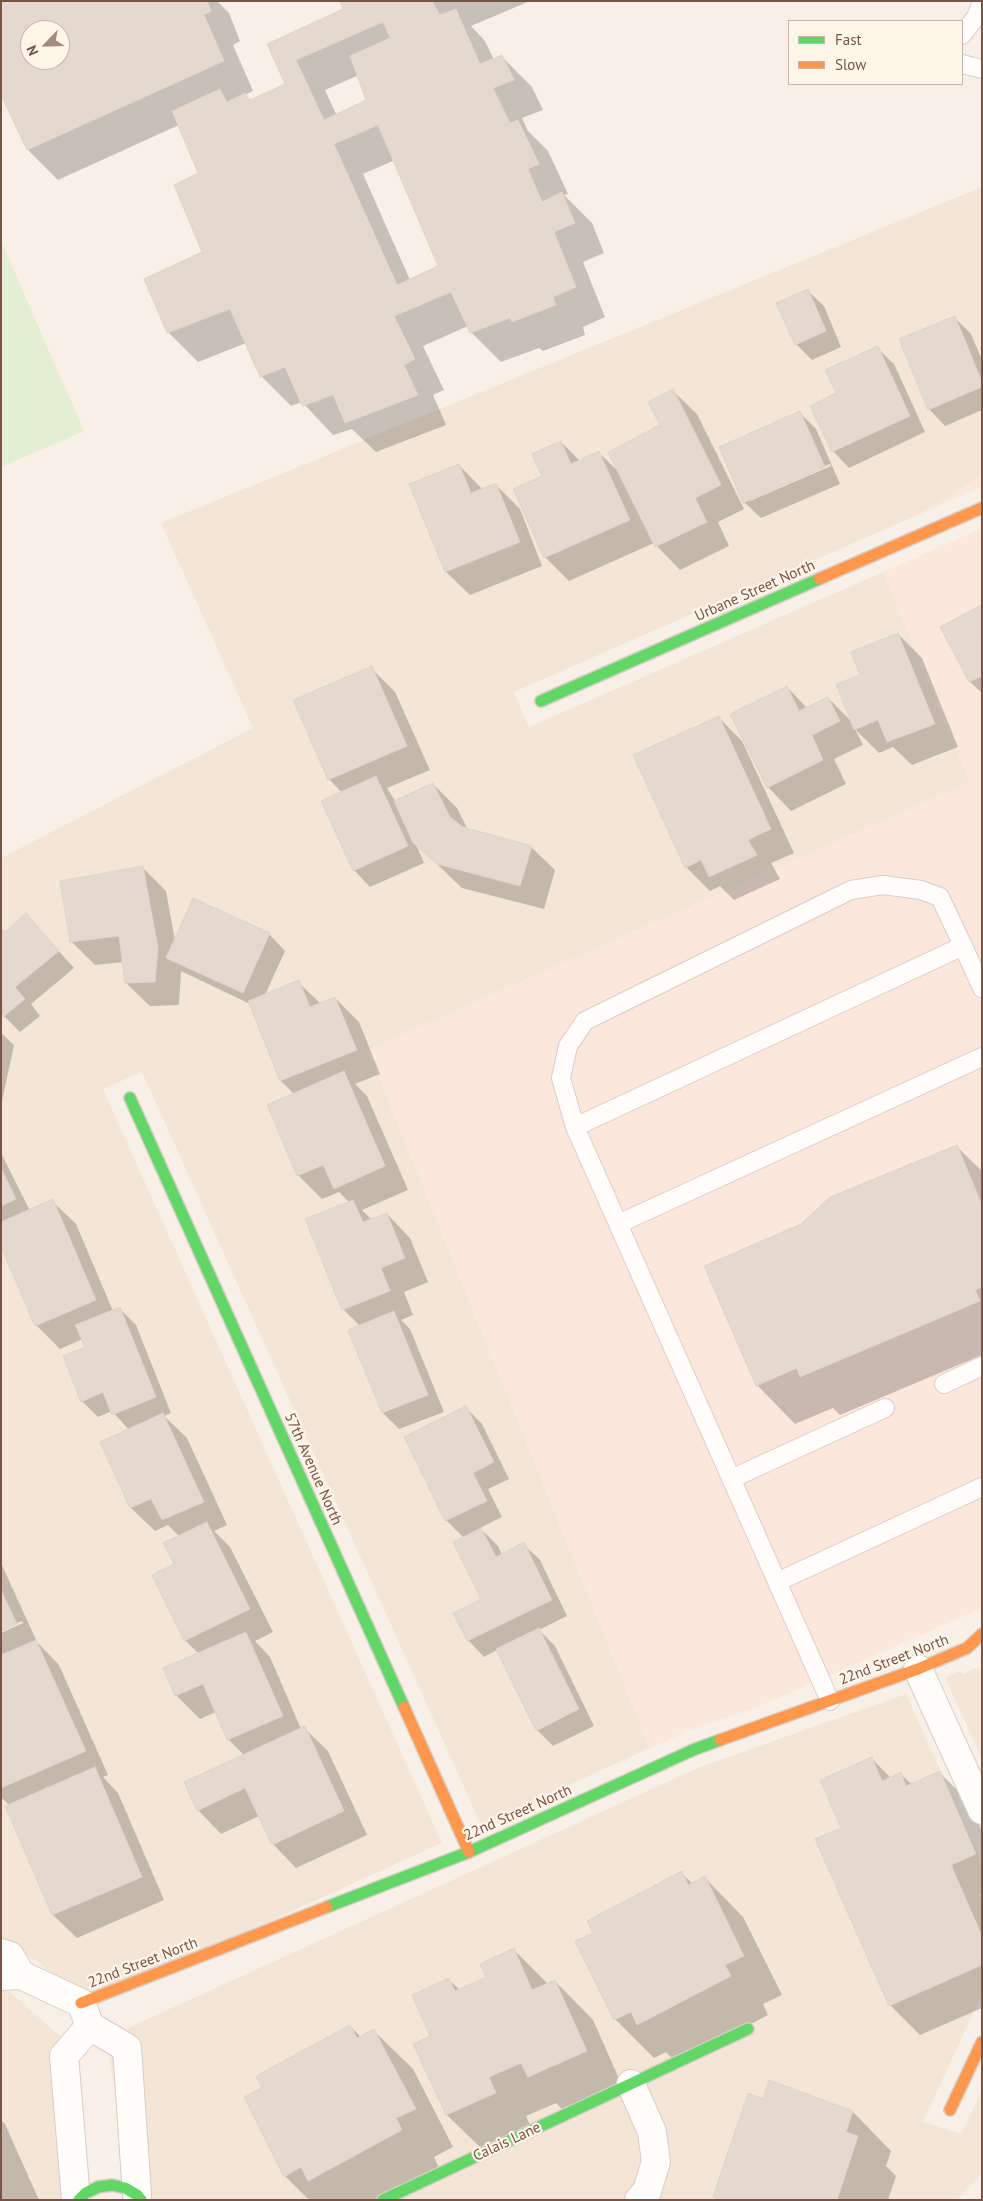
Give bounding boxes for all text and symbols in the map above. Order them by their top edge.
north arrow [20,20,70,70]
legend [788,20,963,85]
text: Fast [835,30,862,49]
text: N [22,43,42,59]
text: Slow [835,55,866,74]
street label: Urbane Street North [692,556,818,626]
street label: 57th Avenue North [280,1410,346,1528]
street label: 22nd Street North [837,1631,951,1689]
street label: 22nd Street North [461,1781,575,1845]
street label: 22nd Street North [86,1934,200,1992]
street label: Calais Lane [470,2118,544,2166]

